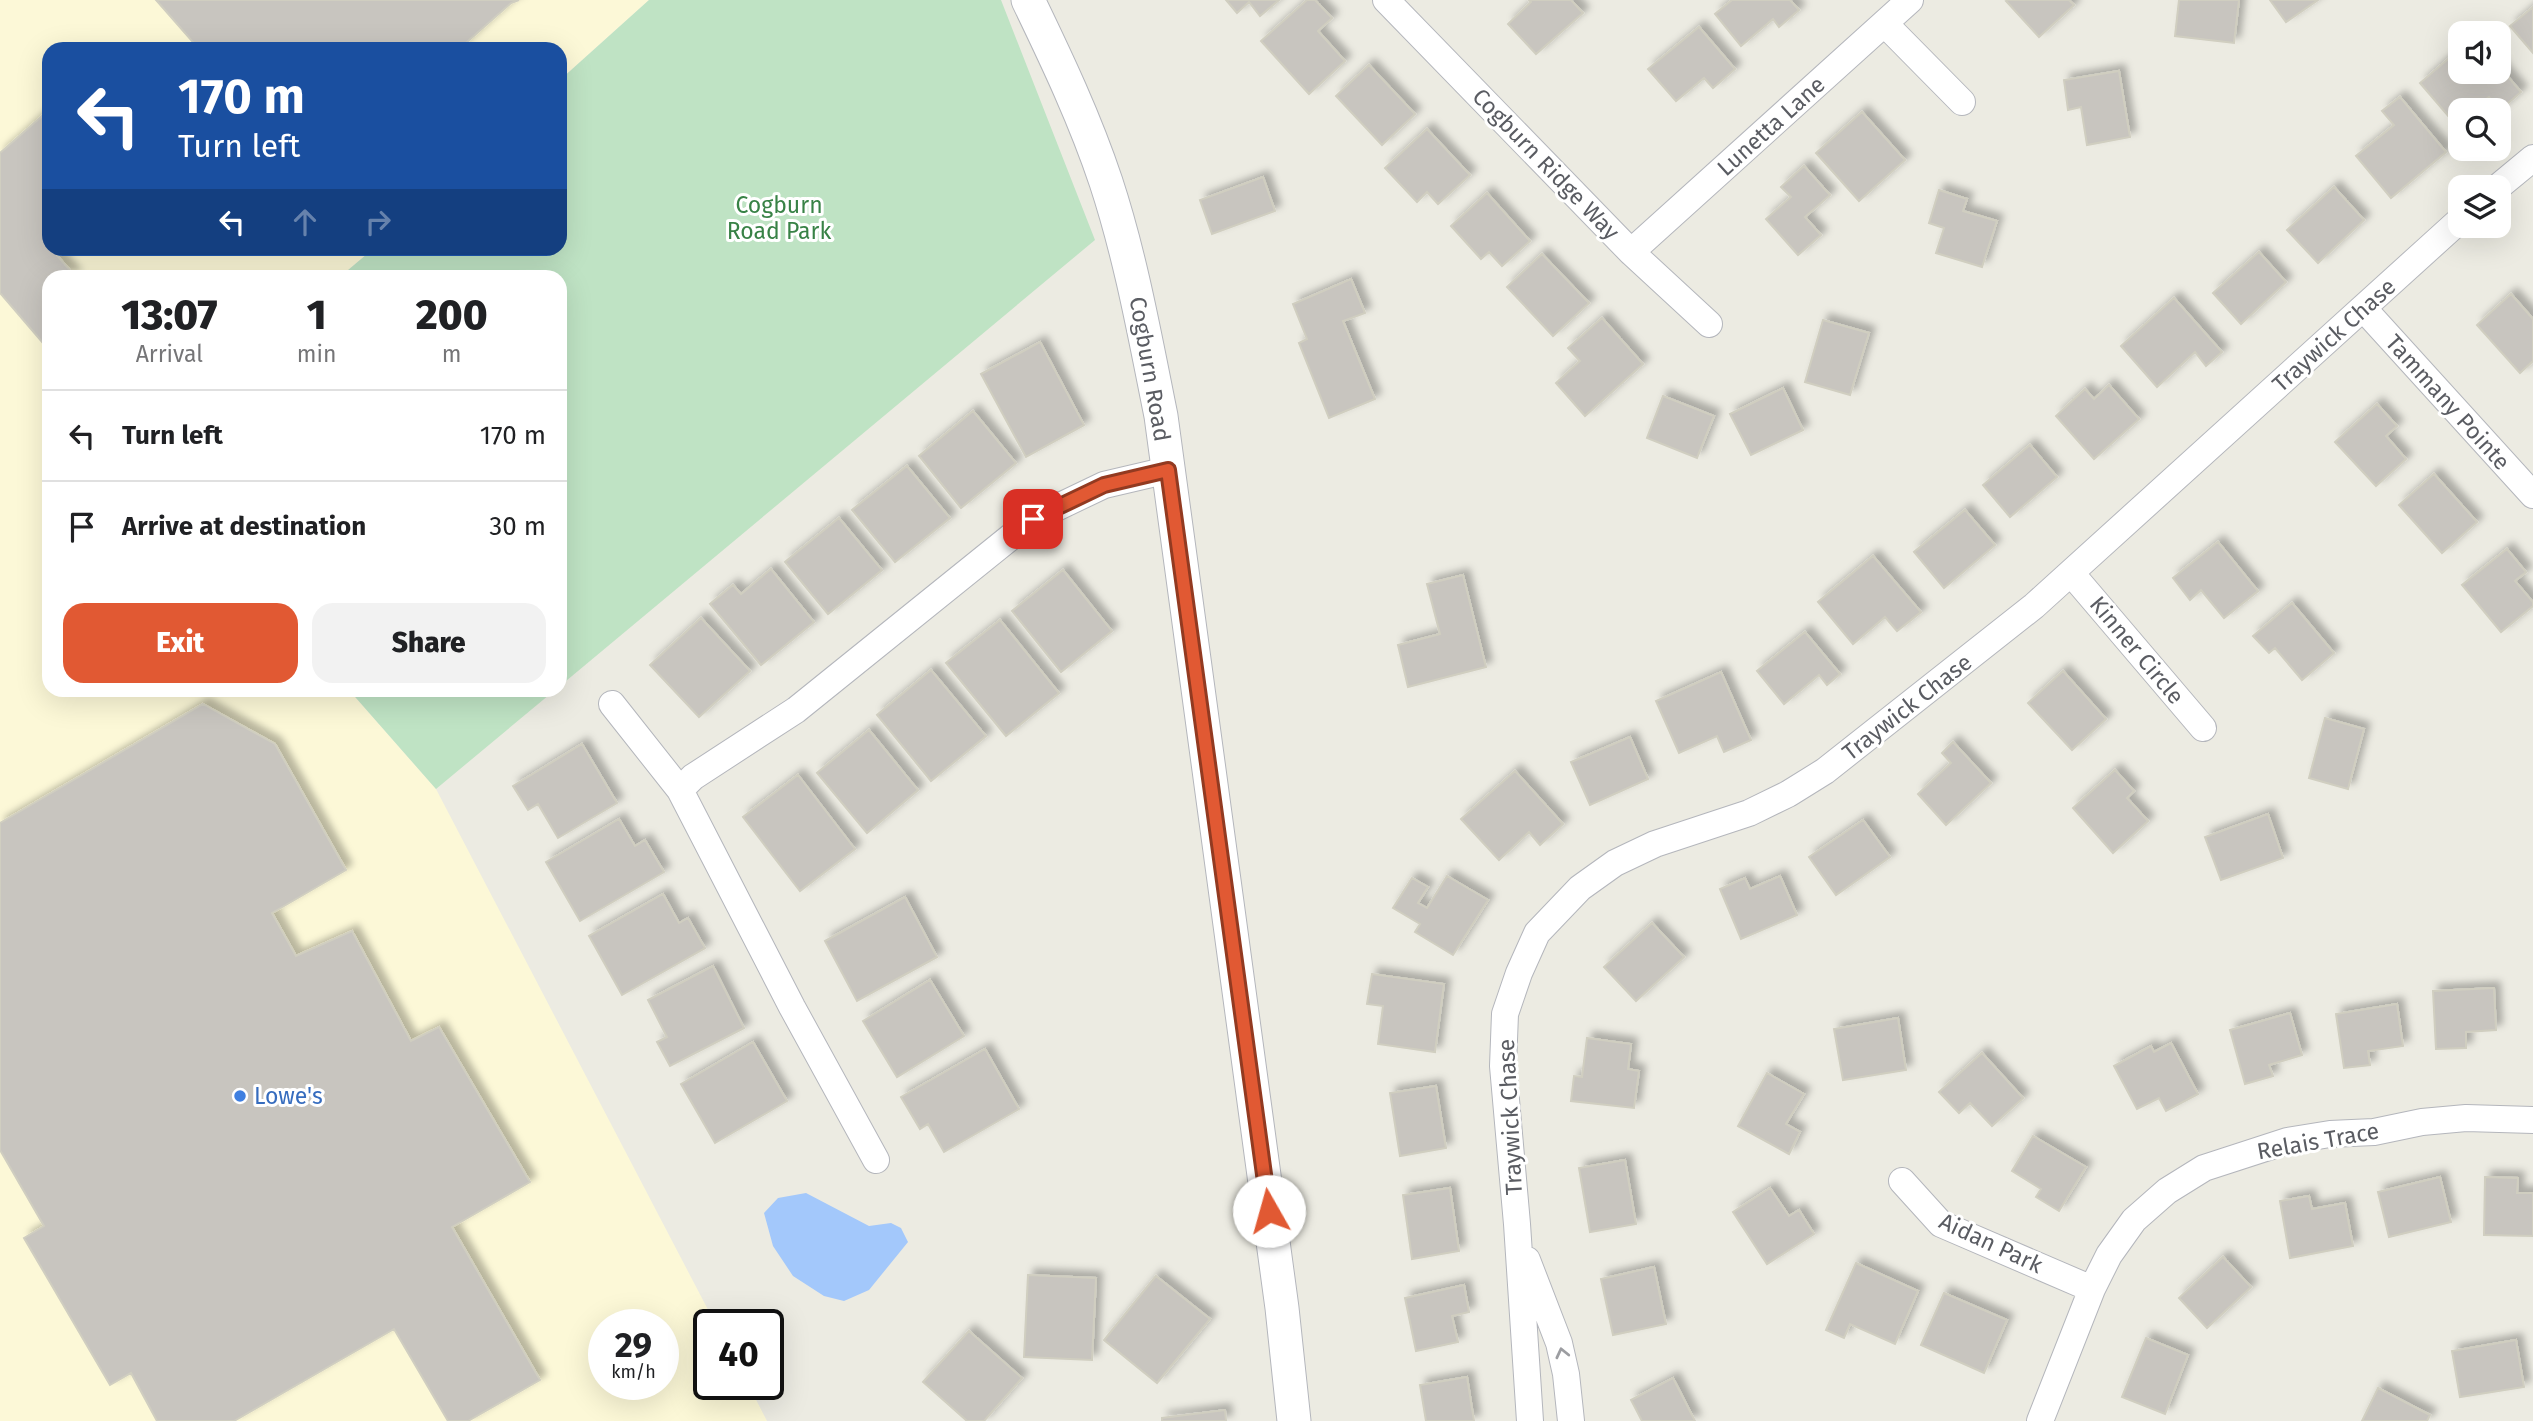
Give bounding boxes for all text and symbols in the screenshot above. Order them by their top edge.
map controls [2448,21,2511,238]
button: sound [2448,21,2511,84]
text: 170 m [178,67,305,126]
icon: left [63,70,154,161]
street label: Lunetta Lane [1711,70,1831,182]
street label: Cogburn Ridge Way [1467,83,1626,246]
button: search [2448,98,2511,161]
text: Turn left [178,127,300,165]
button: layers [2448,175,2511,238]
park label: Cogburn Road Park [727,191,831,245]
icon: left [213,203,251,241]
icon: ahead [286,203,324,241]
icon: right [359,203,397,241]
street label: Traywick Chase [2267,272,2401,398]
text: 13:07 [121,290,217,340]
text: 1 [307,290,327,340]
text: 200 [416,290,488,340]
street label: Cogburn Road [1124,295,1176,443]
street label: Tammany Pointe [2380,329,2516,475]
text: Arrival [136,340,203,368]
text: min [297,340,336,368]
text: m [442,340,462,368]
icon: left [63,417,101,455]
text: Turn left [122,420,223,451]
text: 170 m [480,420,546,451]
pin [1003,489,1063,549]
icon: arrive [1014,500,1052,538]
icon: arrive [63,508,101,546]
text: Arrive at destination [122,511,366,542]
text: 30 m [489,511,546,542]
street label: Kinner Circle [2084,590,2190,710]
button: Exit [63,603,298,683]
button: Share [312,603,546,683]
street label: Traywick Chase [1837,648,1977,766]
street label: Traywick Chase [1492,1038,1528,1196]
place label: Lowe's [254,1082,323,1110]
marker: Lowe's [232,1088,248,1104]
street label: Relais Trace [2255,1116,2381,1166]
position arrow [1232,1174,1306,1248]
street label: Aidan Park [1935,1207,2047,1279]
speed limit sign: 40 [693,1309,784,1400]
text: 29 [615,1324,652,1366]
one-way arrow [1555,1348,1570,1360]
text: km/h [611,1361,656,1383]

